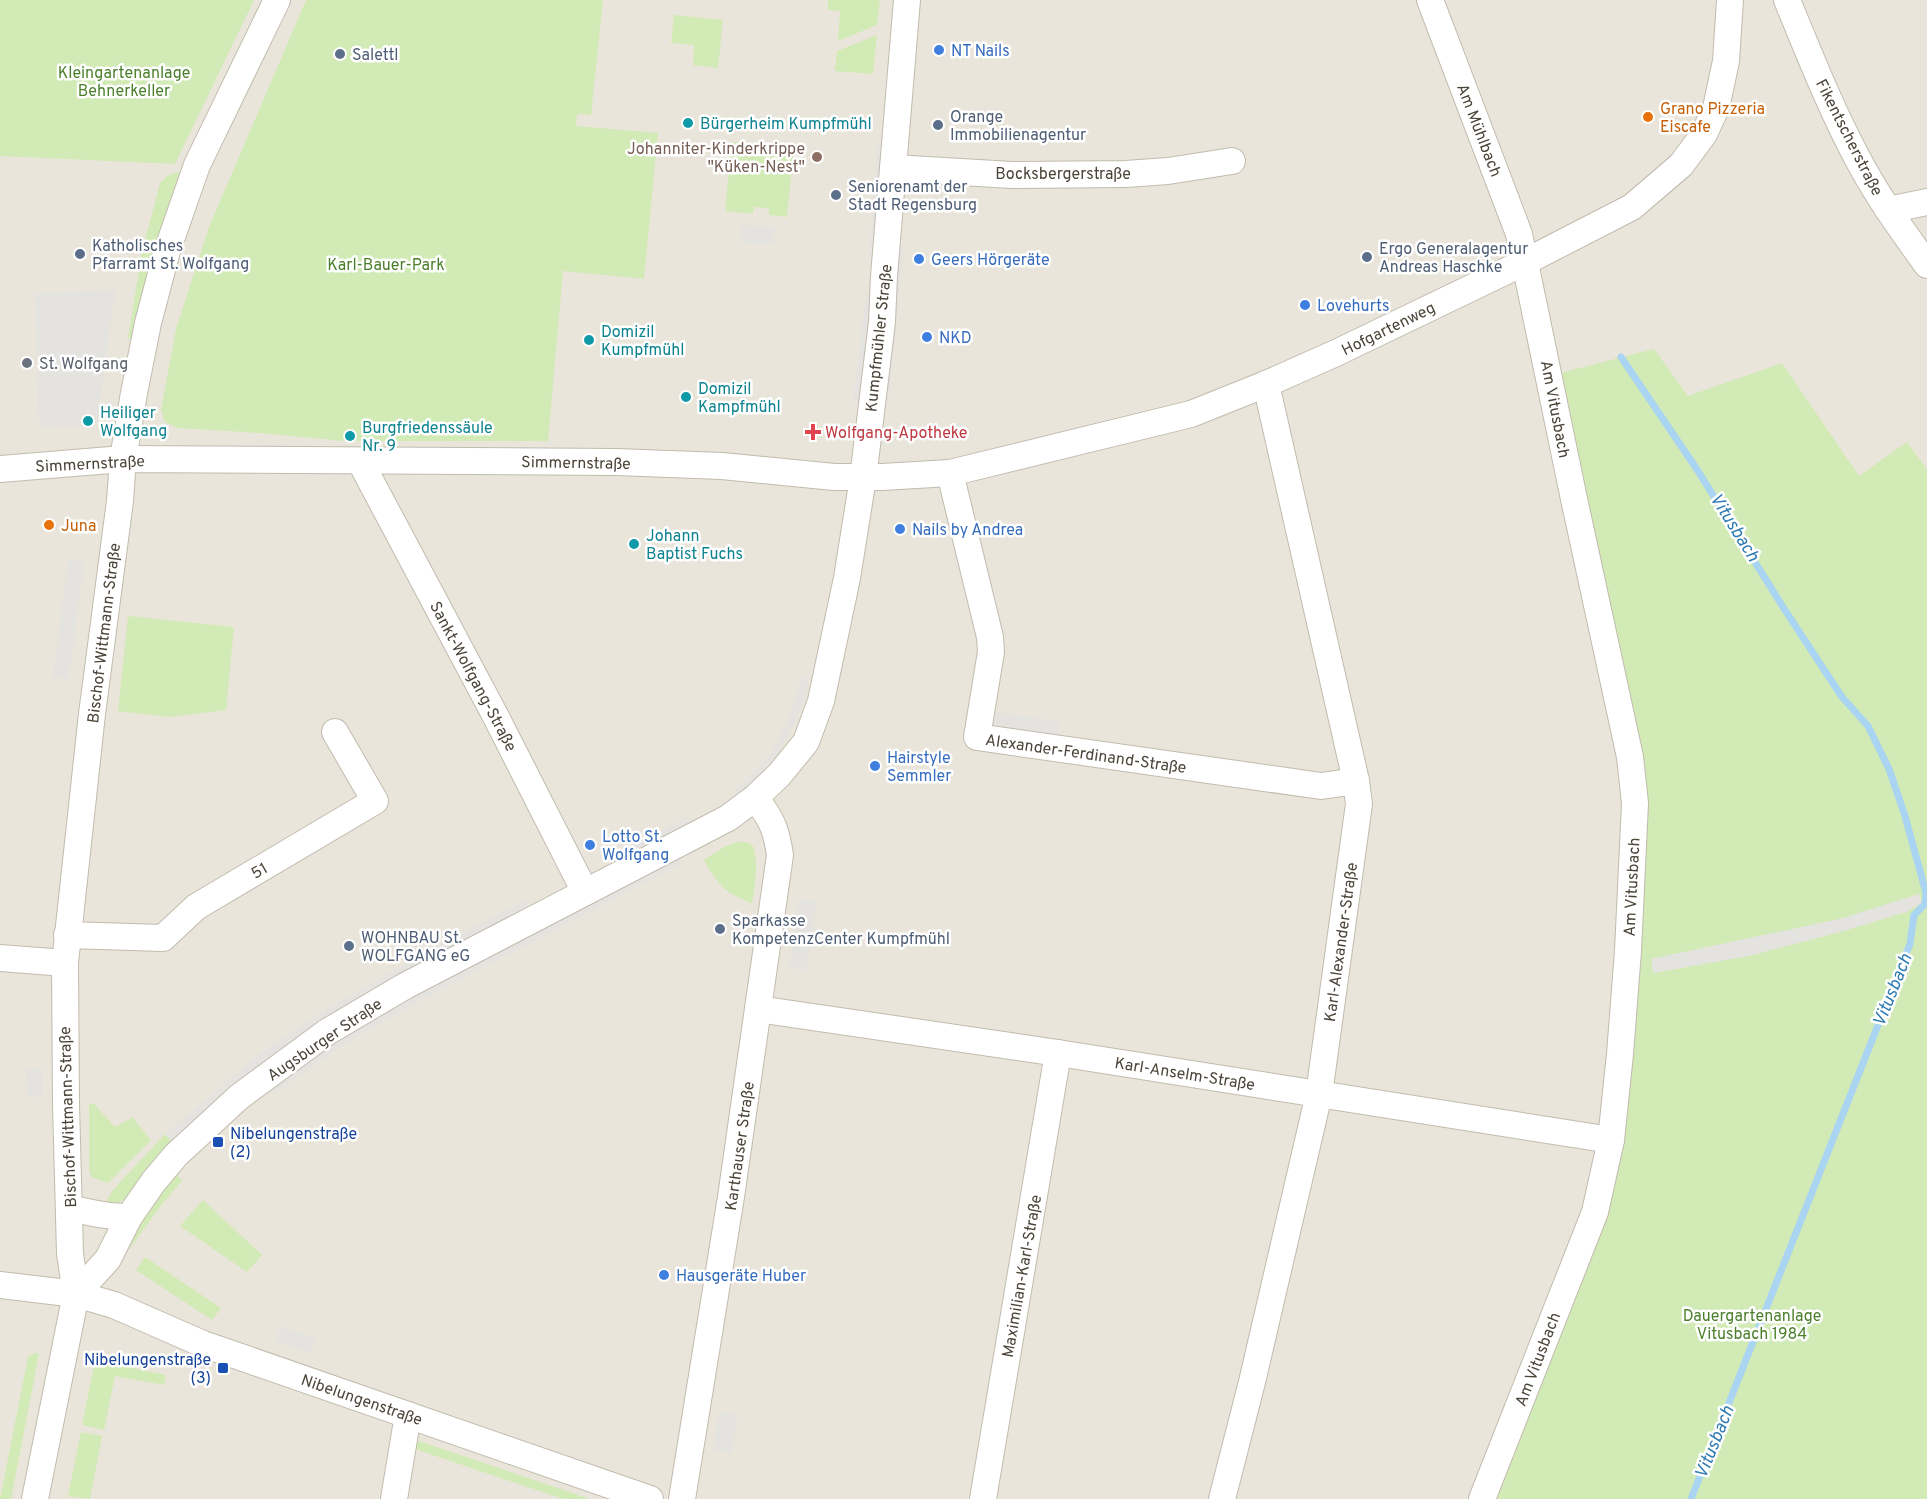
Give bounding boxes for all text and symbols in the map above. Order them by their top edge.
place label: NT Nails [951,42,1010,62]
marker: NT Nails [932,43,946,57]
place label: Salettl [352,46,398,66]
marker: Salettl [333,47,347,61]
park label: Kleingartenanlage Behnerkeller [58,64,190,102]
street label: Fikentscherstraße [1810,76,1886,200]
street label: Am Mühlbach [1451,81,1505,180]
place label: Grano Pizzeria Eiscafe [1660,100,1765,138]
place label: Orange Immobilienagentur [950,108,1086,146]
marker: Grano Pizzeria Eiscafe [1641,110,1655,124]
place label: Bürgerheim Kumpfmühl [700,115,872,135]
marker: Bürgerheim Kumpfmühl [681,116,695,130]
marker: Orange Immobilienagentur [931,118,945,132]
place label: Johanniter-Kinderkrippe "Küken-Nest" [627,140,805,178]
marker: Johanniter-Kinderkrippe "Küken-Nest" [810,150,824,164]
street label: Bocksbergerstraße [995,165,1131,185]
place label: Seniorenamt der Stadt Regensburg [848,178,977,216]
marker: Seniorenamt der Stadt Regensburg [829,188,843,202]
place label: Katholisches Pfarramt St. Wolfgang [92,237,249,275]
place label: Ergo Generalagentur Andreas Haschke [1379,240,1528,278]
marker: Katholisches Pfarramt St. Wolfgang [73,247,87,261]
marker: Ergo Generalagentur Andreas Haschke [1360,250,1374,264]
place label: Geers Hörgeräte [931,251,1050,271]
marker: Geers Hörgeräte [912,252,926,266]
park label: Karl-Bauer-Park [327,256,445,276]
street label: Kumpfmühler Straße [862,263,898,413]
place label: Lovehurts [1317,297,1390,317]
marker: Lovehurts [1298,298,1312,312]
street label: Hofgartenweg [1339,298,1439,361]
place label: Domizil Kumpfmühl [601,323,684,361]
place label: NKD [939,329,972,349]
marker: NKD [920,330,934,344]
marker: Domizil Kumpfmühl [582,333,596,347]
place label: St. Wolfgang [39,355,128,375]
marker: St. Wolfgang [20,356,34,370]
street label: Am Vitusbach [1535,359,1573,460]
place label: Domizil Kampfmühl [698,380,781,418]
marker: Domizil Kampfmühl [679,390,693,404]
place label: Heiliger Wolfgang [100,404,167,442]
marker: Heiliger Wolfgang [81,414,95,428]
place label: Burgfriedenssäule Nr. 9 [362,419,493,457]
place label: Wolfgang-Apotheke [825,424,967,444]
marker: Wolfgang-Apotheke [806,425,820,439]
marker: Burgfriedenssäule Nr. 9 [343,429,357,443]
street label: Simmernstraße [35,452,145,478]
street label: Simmernstraße [521,453,631,475]
water label: Vitusbach [1704,489,1764,567]
place label: Juna [61,517,96,537]
marker: Juna [42,518,56,532]
place label: Nails by Andrea [912,521,1023,541]
marker: Nails by Andrea [893,522,907,536]
place label: Johann Baptist Fuchs [646,527,743,565]
marker: Johann Baptist Fuchs [627,537,641,551]
street label: Bischof-Wittmann-Straße [84,542,126,724]
street label: Sankt-Wolfgang-Straße [424,599,520,755]
street label: Alexander-Ferdinand-Straße [984,731,1188,779]
place label: Hairstyle Semmler [887,749,952,787]
marker: Hairstyle Semmler [868,759,882,773]
place label: Lotto St. Wolfgang [602,828,669,866]
street label: Am Vitusbach [1620,837,1646,937]
marker: Lotto St. Wolfgang [583,838,597,852]
street label: 51 [248,859,272,884]
street label: Karl-Alexander-Straße [1321,861,1363,1023]
place label: Sparkasse KompetenzCenter Kumpfmühl [732,912,950,950]
marker: Sparkasse KompetenzCenter Kumpfmühl [713,922,727,936]
place label: WOHNBAU St. WOLFGANG eG [361,929,470,967]
marker: WOHNBAU St. WOLFGANG eG [342,939,356,953]
water label: Vitusbach [1868,950,1918,1030]
street label: Augsburger Straße [264,995,386,1087]
street label: Bischof-Wittmann-Straße [56,1026,82,1208]
street label: Karl-Anselm-Straße [1113,1054,1256,1096]
street label: Karthauser Straße [722,1080,760,1212]
place label: Nibelungenstraße (2) [230,1125,357,1163]
marker: Nibelungenstraße (2) [211,1135,225,1149]
street label: Maximilian-Karl-Straße [999,1193,1047,1359]
place label: Hausgeräte Huber [676,1267,806,1287]
marker: Hausgeräte Huber [657,1268,671,1282]
park label: Dauergartenanlage Vitusbach 1984 [1683,1307,1821,1345]
street label: Am Vitusbach [1512,1310,1566,1410]
place label: Nibelungenstraße (3) [84,1351,211,1389]
marker: Nibelungenstraße (3) [216,1361,230,1375]
street label: Nibelungenstraße [298,1371,425,1431]
water label: Vitusbach [1690,1402,1740,1482]

